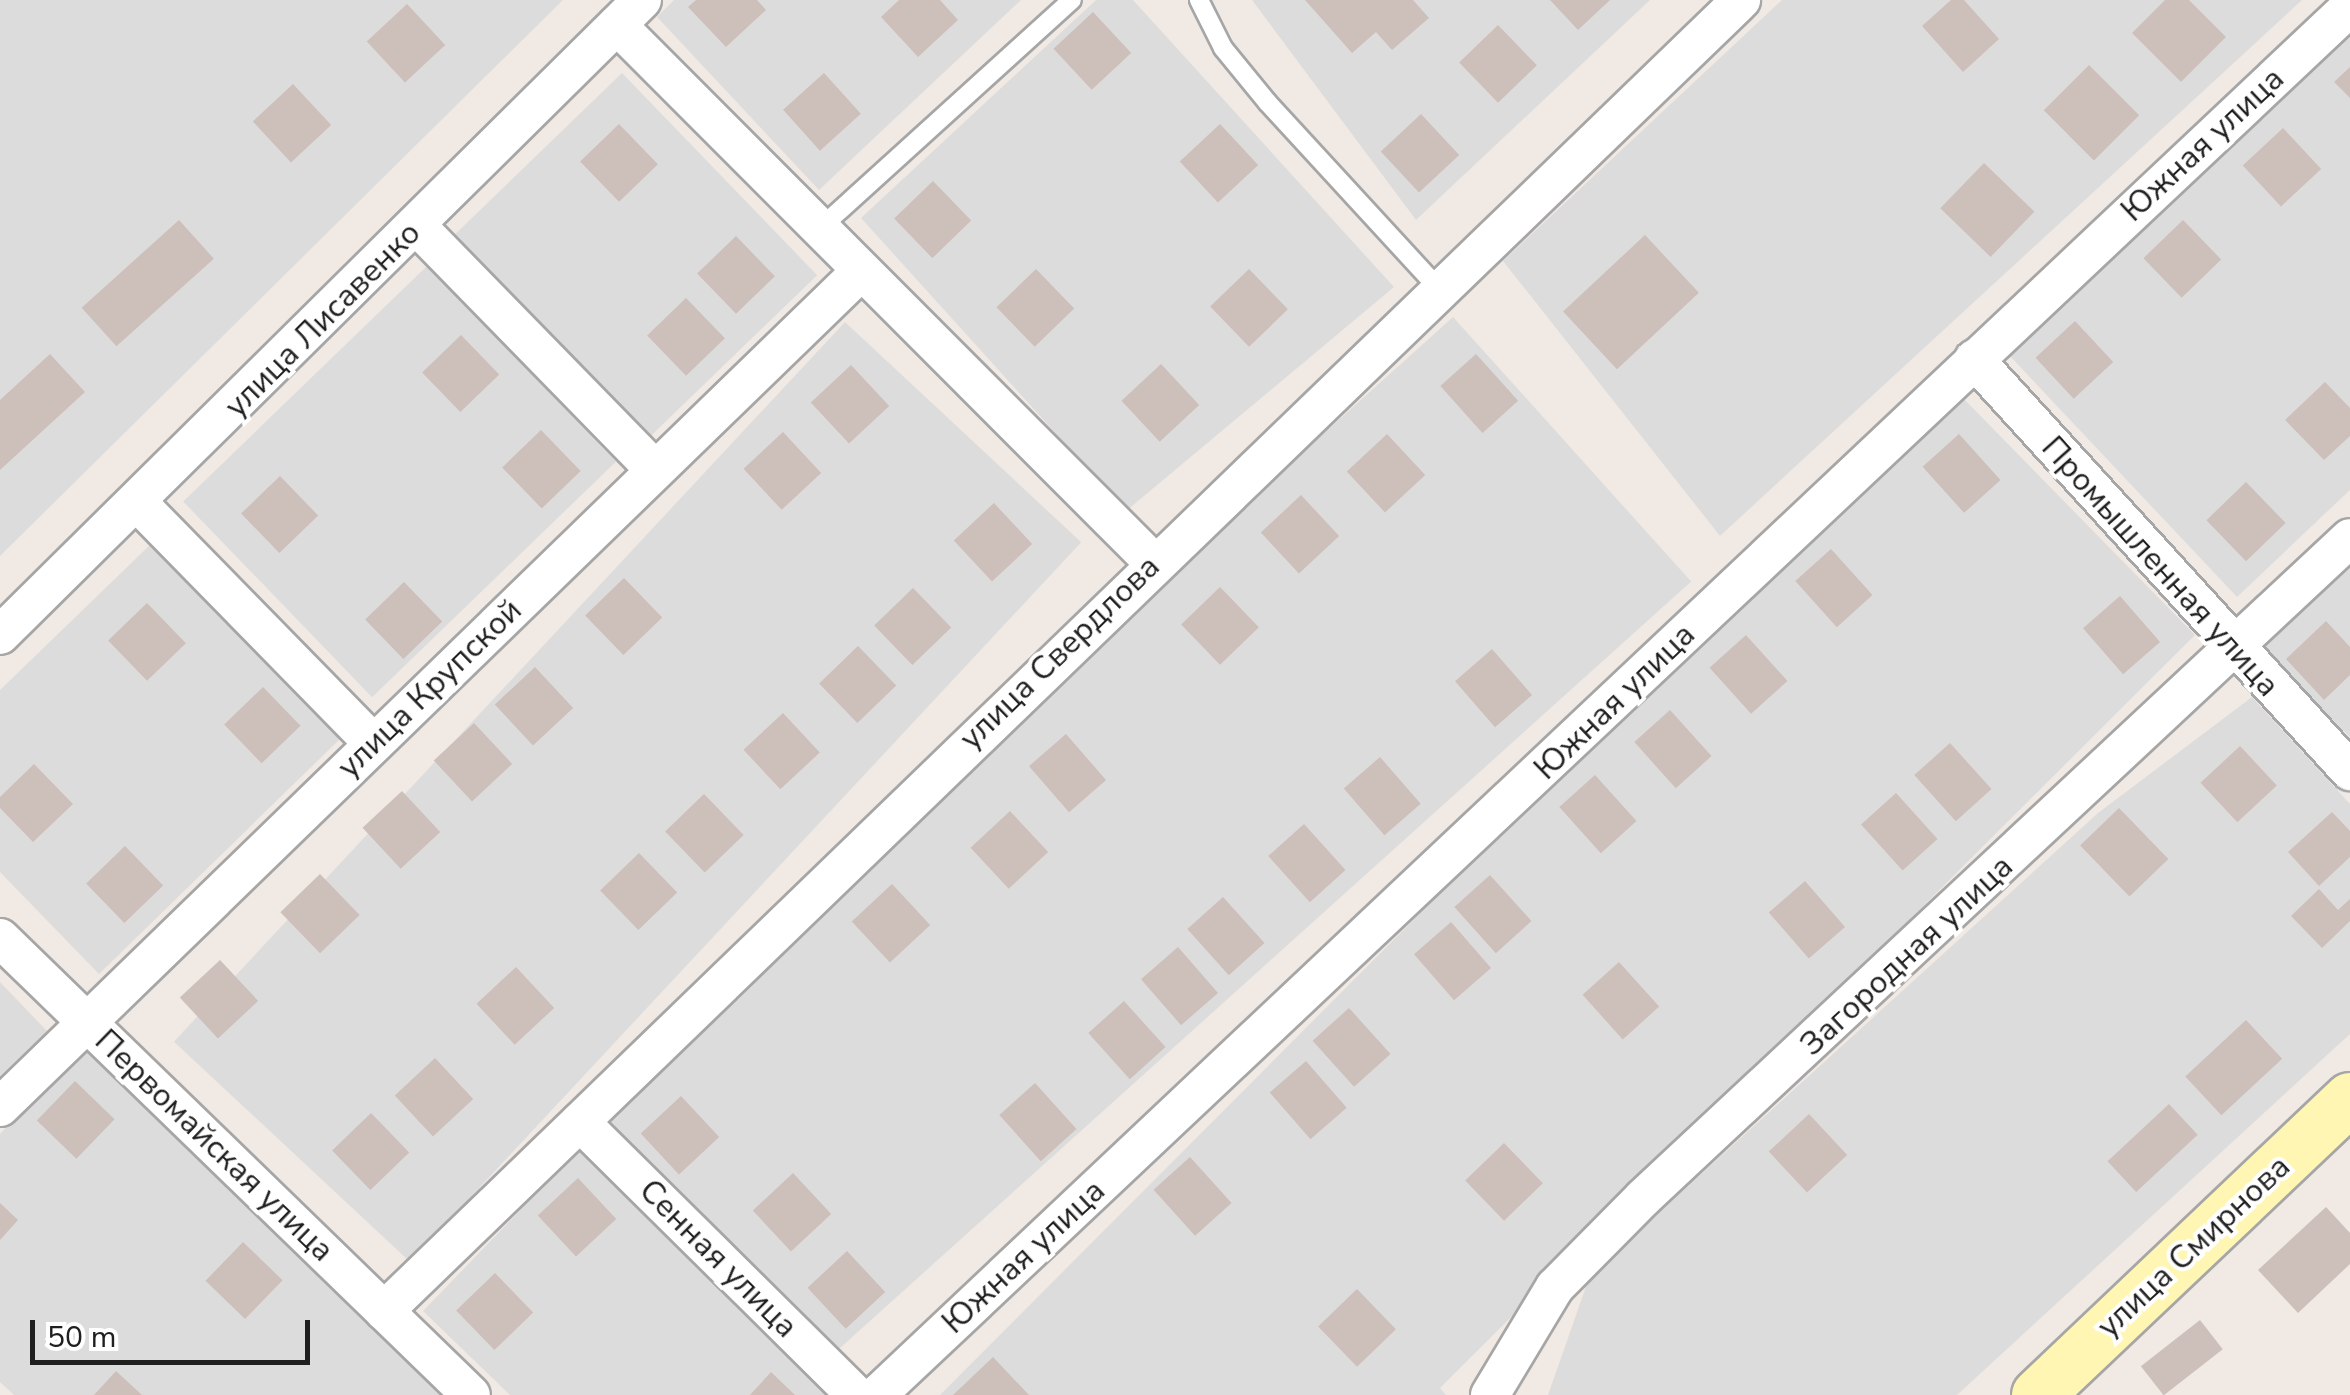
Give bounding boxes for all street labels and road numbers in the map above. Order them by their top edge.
street label: Южная улица [2114,60,2292,230]
street label: улица Лисавенко [217,214,429,426]
street label: Промышленная улица [2033,429,2287,705]
street label: улица Свердлова [952,548,1168,758]
street label: улица Крупской [330,591,530,787]
street label: Южная улица [1527,616,1703,788]
street label: Загородная улица [1793,848,2021,1064]
street label: Первомайская улица [87,1022,341,1270]
street label: улица Смирнова [2090,1148,2298,1346]
street label: Сенная улица [631,1172,805,1346]
street label: Южная улица [935,1172,1113,1342]

